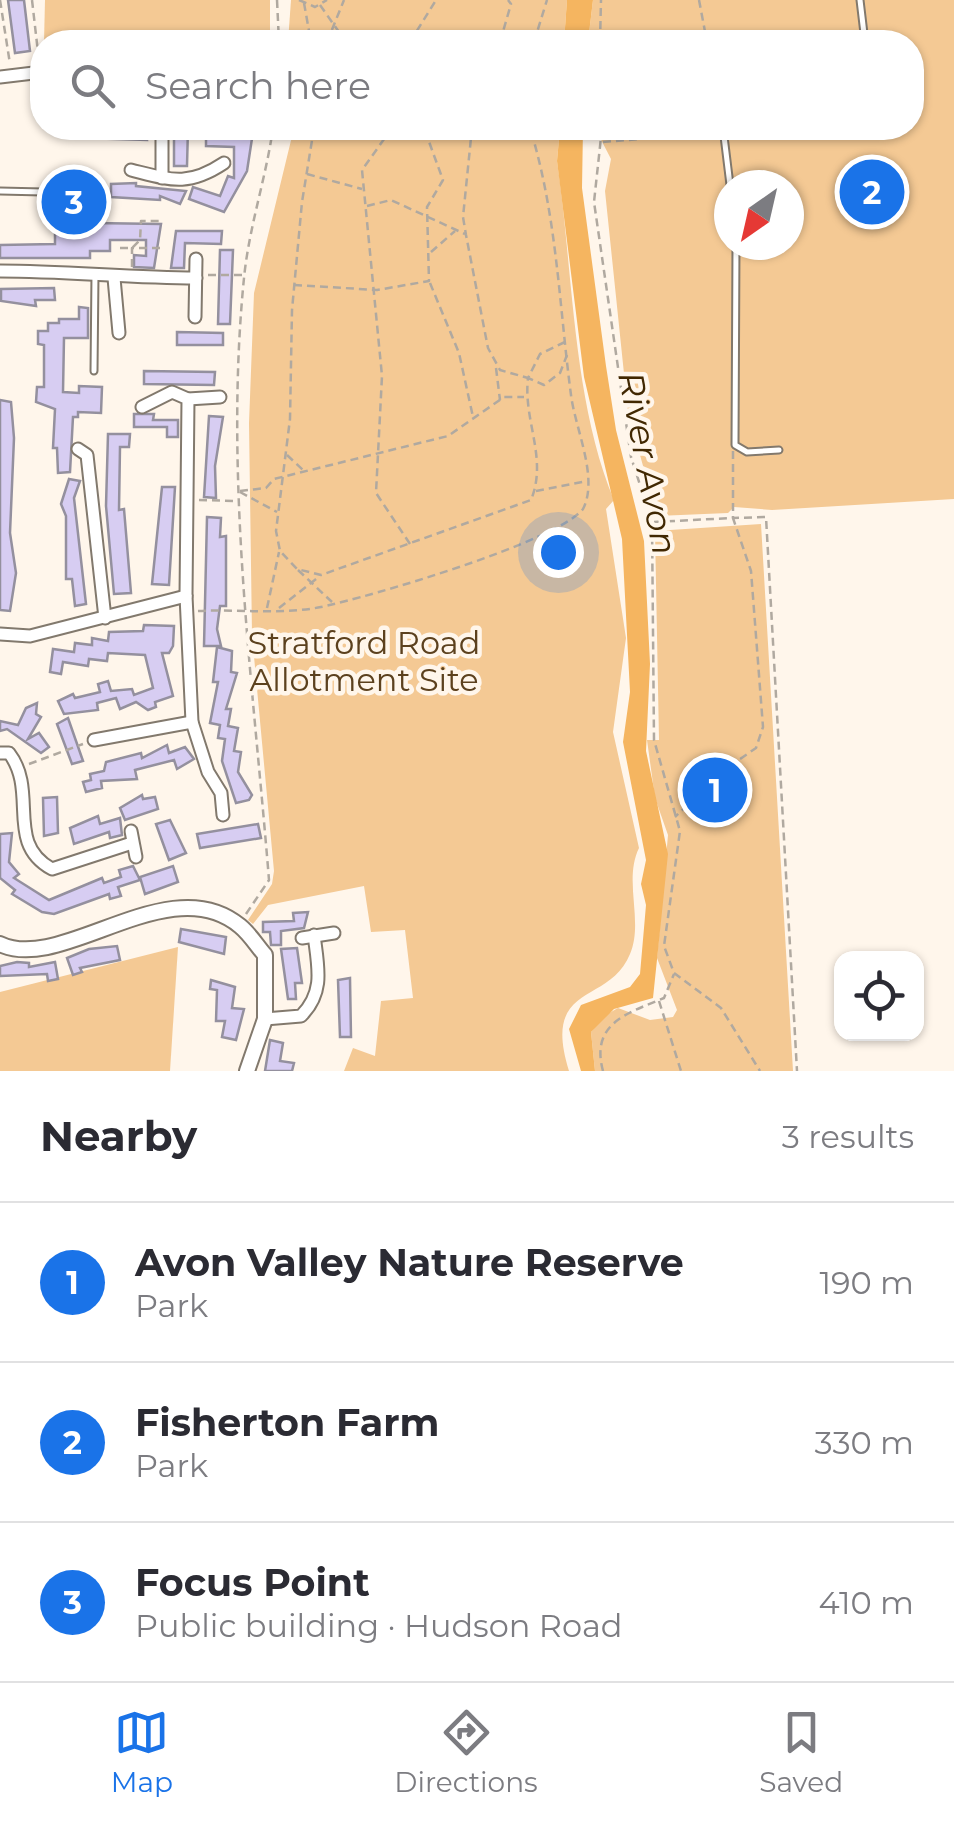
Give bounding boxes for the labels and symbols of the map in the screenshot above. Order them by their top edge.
pin: 2 [840,154,904,230]
pin: 3 [42,164,106,240]
north arrow [714,170,804,260]
water label: River Avon [609,368,687,558]
your location [533,527,584,578]
park label: Stratford Road Allotment Site [248,623,480,699]
pin: 1 [682,752,748,828]

